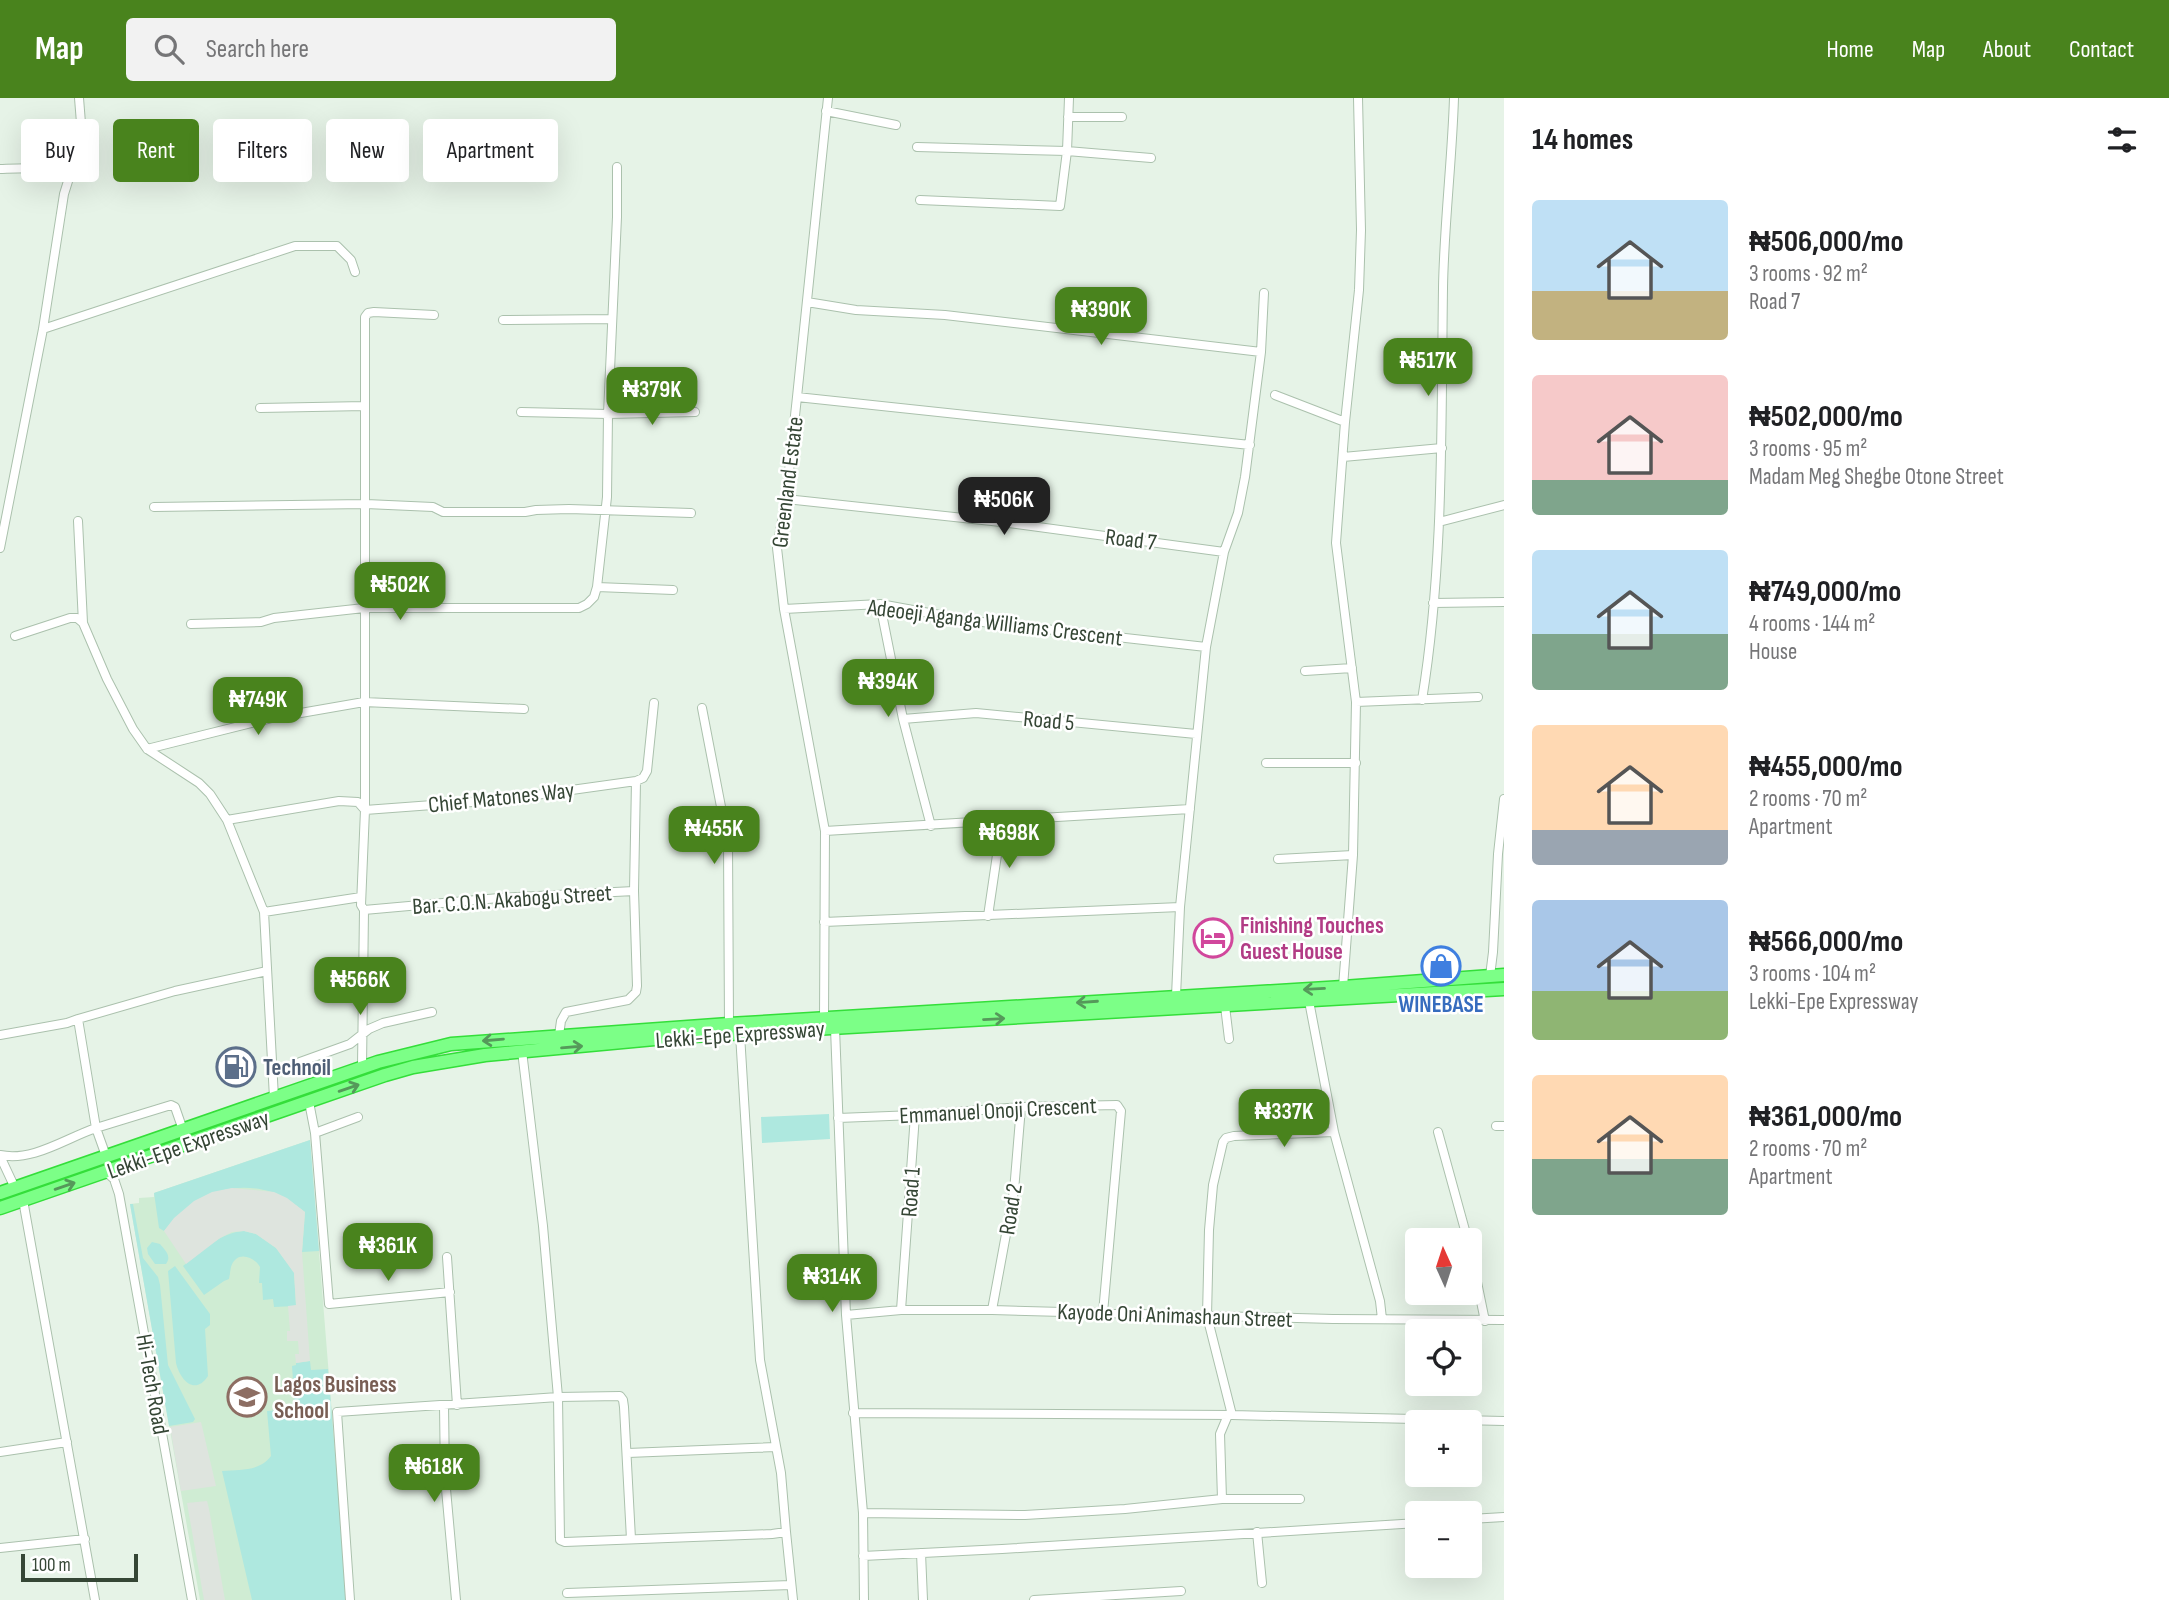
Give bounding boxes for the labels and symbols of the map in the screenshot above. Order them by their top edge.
pin: ₦390K [1052,288,1150,347]
pin: ₦517K [1379,338,1477,398]
pin: ₦379K [603,368,701,427]
street label: Greenland Estate [766,415,810,549]
pin: ₦506K [955,478,1053,537]
street label: Road 7 [1104,523,1158,557]
pin: ₦502K [351,562,449,622]
street label: Adeoeji Aganga Williams Crescent [865,593,1124,653]
pin: ₦394K [839,660,937,719]
pin: ₦749K [209,678,307,737]
street label: Road 5 [1022,705,1076,737]
street label: Chief Matones Way [427,776,576,820]
pin: ₦455K [665,806,763,866]
pin: ₦698K [960,810,1058,870]
street label: Bar. C.O.N. Akabogu Street [411,879,613,921]
place label: Finishing Touches Guest House [1240,912,1384,966]
hotel icon: Finishing Touches Guest House [1192,917,1234,959]
shop icon: WINEBASE [1420,945,1462,987]
pin: ₦566K [311,958,409,1017]
one-way arrow [1302,982,1325,995]
place label: WINEBASE [1398,991,1484,1019]
one-way arrow [1075,995,1098,1008]
one-way arrow [983,1012,1005,1025]
street label: Lekki-Epe Expressway [655,1015,826,1055]
one-way arrow [482,1034,505,1047]
one-way arrow [560,1040,583,1053]
fuel station icon: Technoil [215,1046,257,1088]
place label: Technoil [263,1054,331,1082]
one-way arrow [338,1081,360,1094]
pin: ₦337K [1235,1090,1333,1149]
street label: Emmanuel Onoji Crescent [899,1092,1097,1130]
street label: Lekki-Epe Expressway [104,1104,273,1186]
street label: Road 1 [895,1166,927,1218]
one-way arrow [53,1179,75,1191]
street label: Road 2 [993,1182,1029,1237]
pin: ₦361K [339,1224,437,1283]
north arrow [1405,1228,1482,1306]
pin: ₦314K [783,1254,881,1314]
street label: Kayode Oni Animashaun Street [1057,1298,1293,1334]
street label: Hi-Tech Road [129,1332,175,1437]
place label: Lagos Business School [274,1371,397,1425]
school or university icon: Lagos Business School [226,1376,268,1418]
pin: ₦618K [385,1444,483,1504]
scale bar [21,1551,138,1583]

